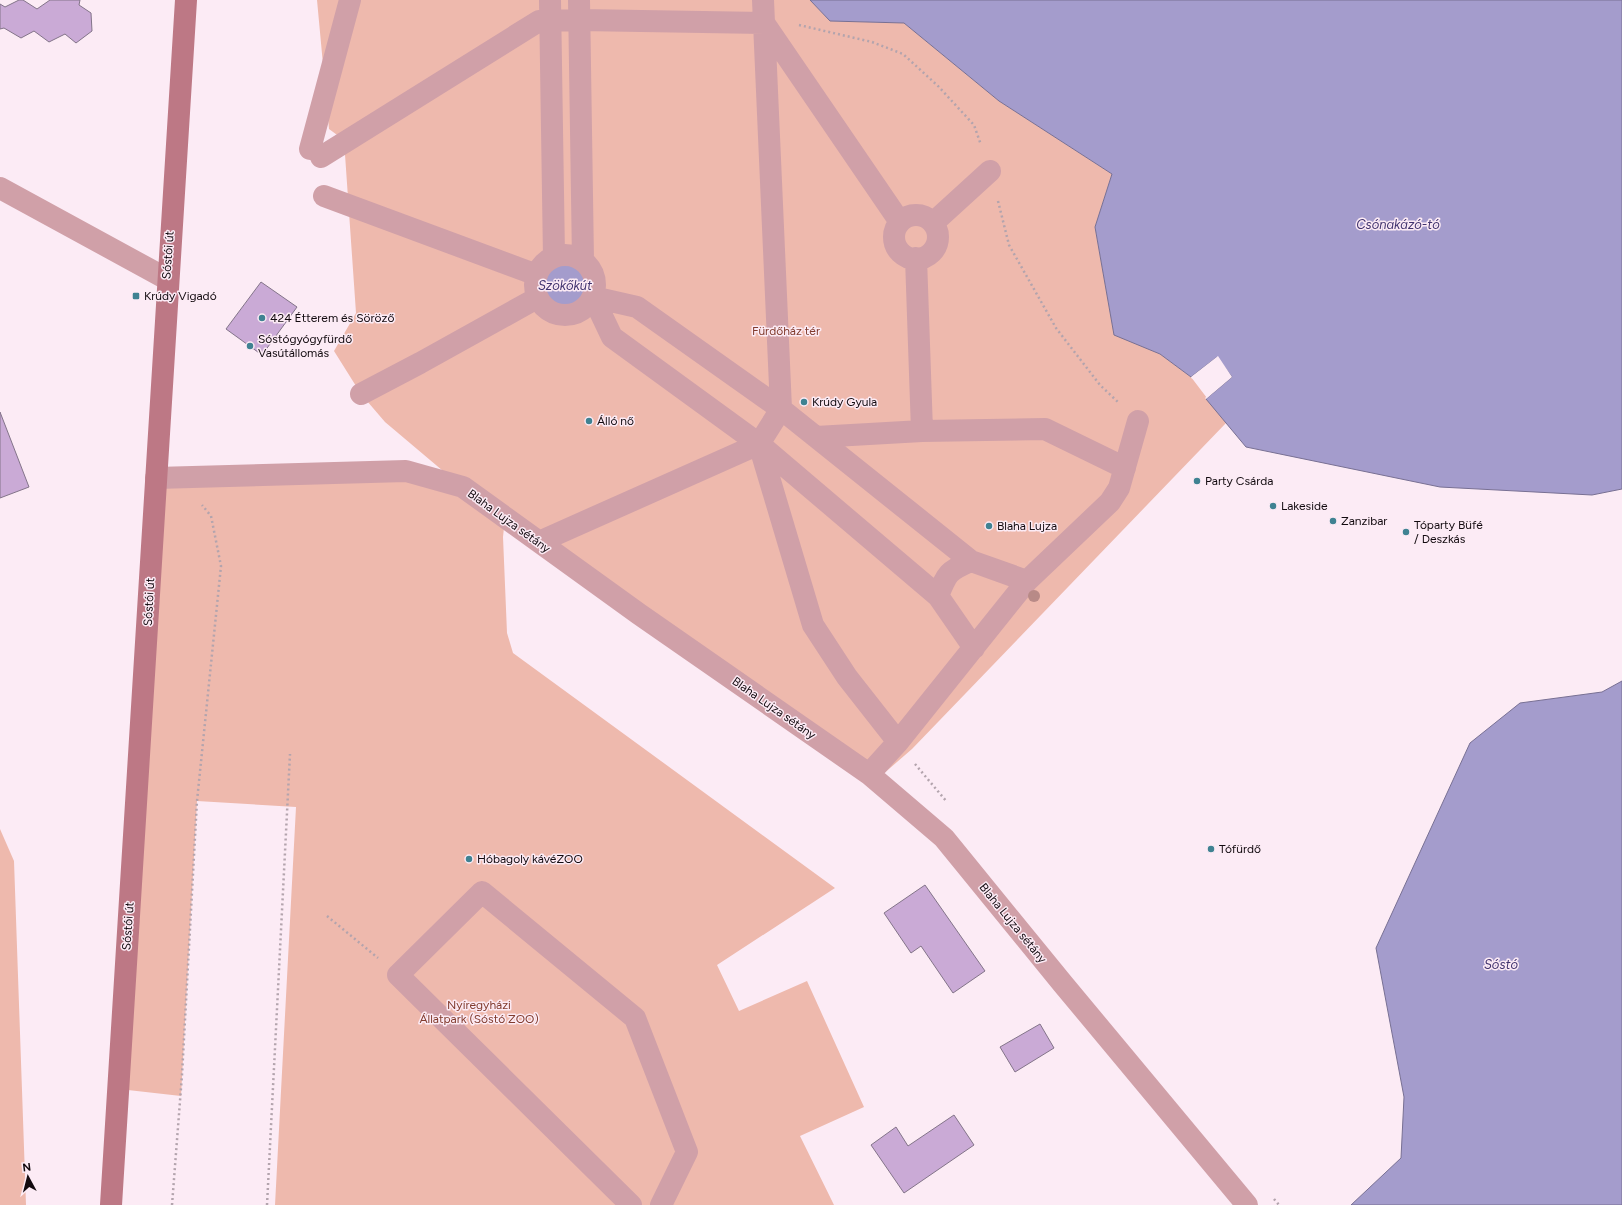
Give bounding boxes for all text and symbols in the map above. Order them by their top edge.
water label: Csónakázó-tó [1356,217,1440,232]
street label: Sóstói út [159,230,177,280]
water label: Szökőkút [538,278,593,293]
place label: Krúdy Vigadó [144,289,217,303]
marker: Krúdy Vigadó [131,291,141,301]
place label: 424 Étterem és Söröző [270,311,394,325]
marker: 424 Étterem és Söröző [257,313,267,323]
park label: Fürdőház tér [752,324,820,338]
place label: Sóstógyógyfürdő Vasútállomás [258,332,352,360]
marker: Sóstógyógyfürdő Vasútállomás [245,341,255,351]
place label: Krúdy Gyula [812,395,877,409]
marker: Krúdy Gyula [799,397,809,407]
place label: Álló nő [597,414,634,428]
marker: Álló nő [584,416,594,426]
place label: Party Csárda [1205,474,1273,488]
marker: Party Csárda [1192,476,1202,486]
street label: Blaha Lujza sétány [465,486,554,556]
place label: Lakeside [1281,499,1328,513]
marker: Lakeside [1268,501,1278,511]
place label: Zanzibar [1341,514,1387,528]
marker: Zanzibar [1328,516,1338,526]
place label: Tóparty Büfé / Deszkás [1414,518,1483,546]
place label: Blaha Lujza [997,519,1057,533]
marker: Blaha Lujza [984,521,994,531]
marker: Tóparty Büfé / Deszkás [1401,527,1411,537]
street label: Sóstói út [141,577,157,627]
street label: Blaha Lujza sétány [730,674,819,742]
place label: Tófürdő [1219,842,1261,856]
marker: Tófürdő [1206,844,1216,854]
place label: Hóbagoly kávéZOO [477,852,583,866]
marker: Hóbagoly kávéZOO [464,854,474,864]
street label: Blaha Lujza sétány [977,880,1050,966]
street label: Sóstói út [119,901,137,951]
water label: Sóstó [1484,957,1519,972]
park label: Nyíregyházi Állatpark (Sóstó ZOO) [419,998,539,1026]
north arrow [8,1157,48,1197]
text: N [22,1161,32,1175]

